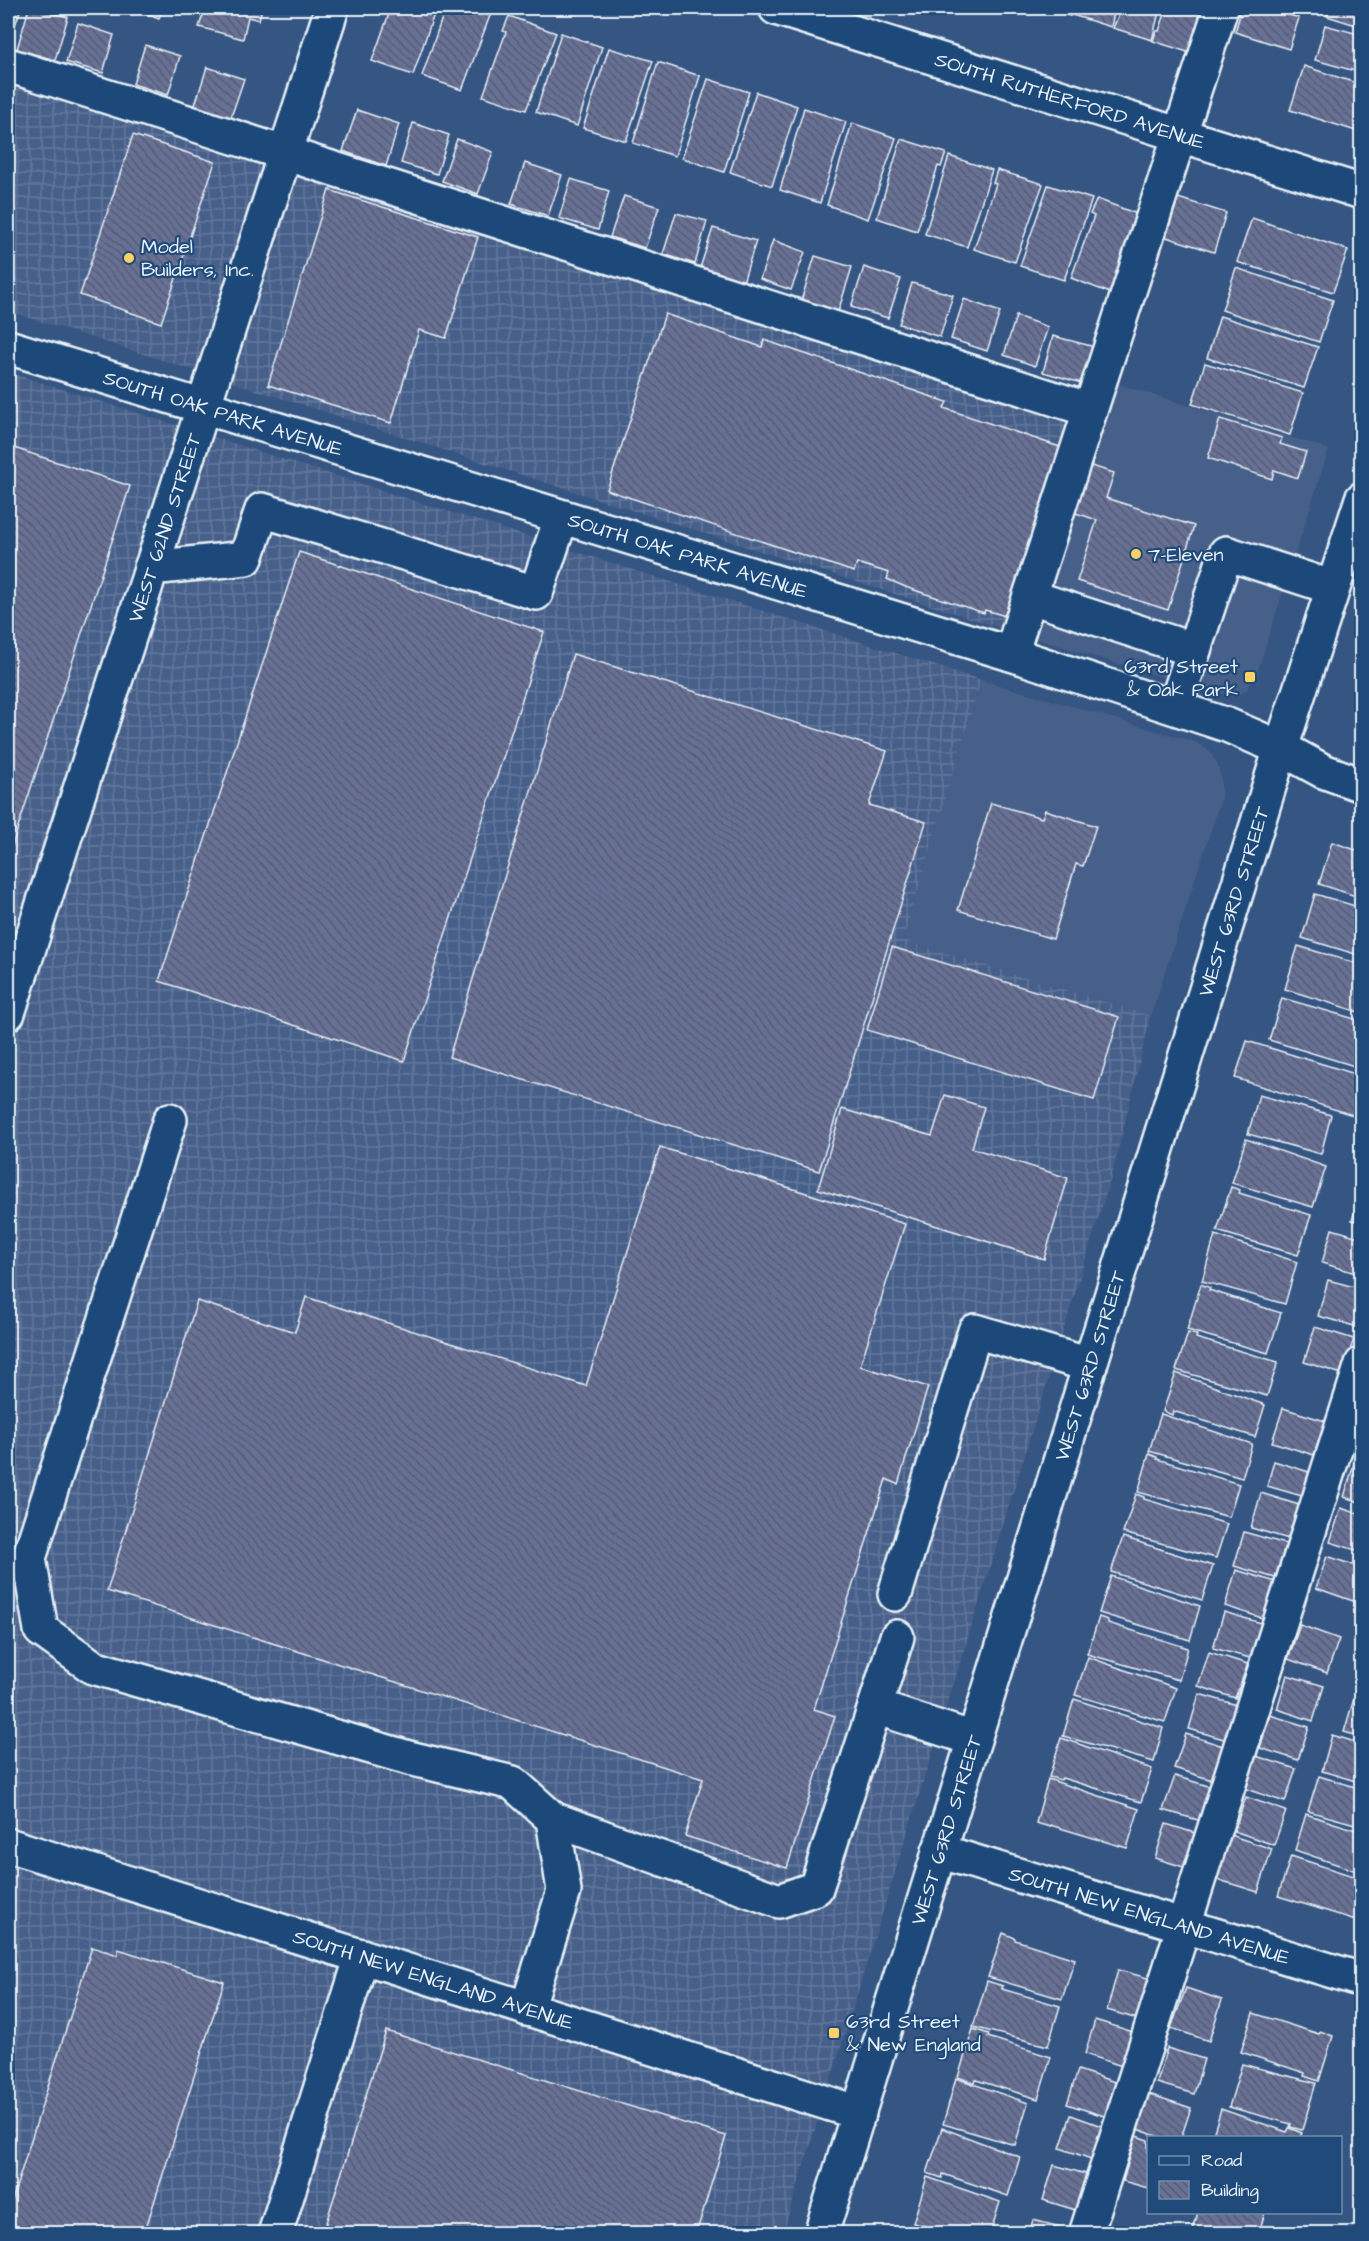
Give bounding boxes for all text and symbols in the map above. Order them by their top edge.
street label: SOUTH RUTHERFORD AVENUE [931,46,1208,157]
place label: Model Builders, Inc. [141,233,254,284]
marker: Model Builders, Inc. [122,251,136,265]
street label: SOUTH OAK PARK AVENUE [100,364,346,464]
street label: WEST 62ND STREET [122,429,209,626]
street label: SOUTH OAK PARK AVENUE [564,506,811,606]
place label: 7-Eleven [1148,541,1224,569]
marker: 7-Eleven [1129,547,1143,561]
place label: 63rd Street & Oak Park [1124,653,1238,704]
marker: 63rd Street & Oak Park [1243,670,1257,684]
street label: WEST 63RD STREET [1192,803,1277,1000]
street label: WEST 63RD STREET [1048,1267,1134,1465]
street label: WEST 63RD STREET [904,1731,990,1929]
street label: SOUTH NEW ENGLAND AVENUE [1005,1860,1293,1972]
street label: SOUTH NEW ENGLAND AVENUE [289,1923,577,2037]
place label: 63rd Street & New England [846,2008,981,2060]
marker: 63rd Street & New England [827,2026,841,2040]
legend [1147,2136,1342,2214]
text: Road [1201,2148,1242,2173]
text: Building [1201,2178,1259,2204]

